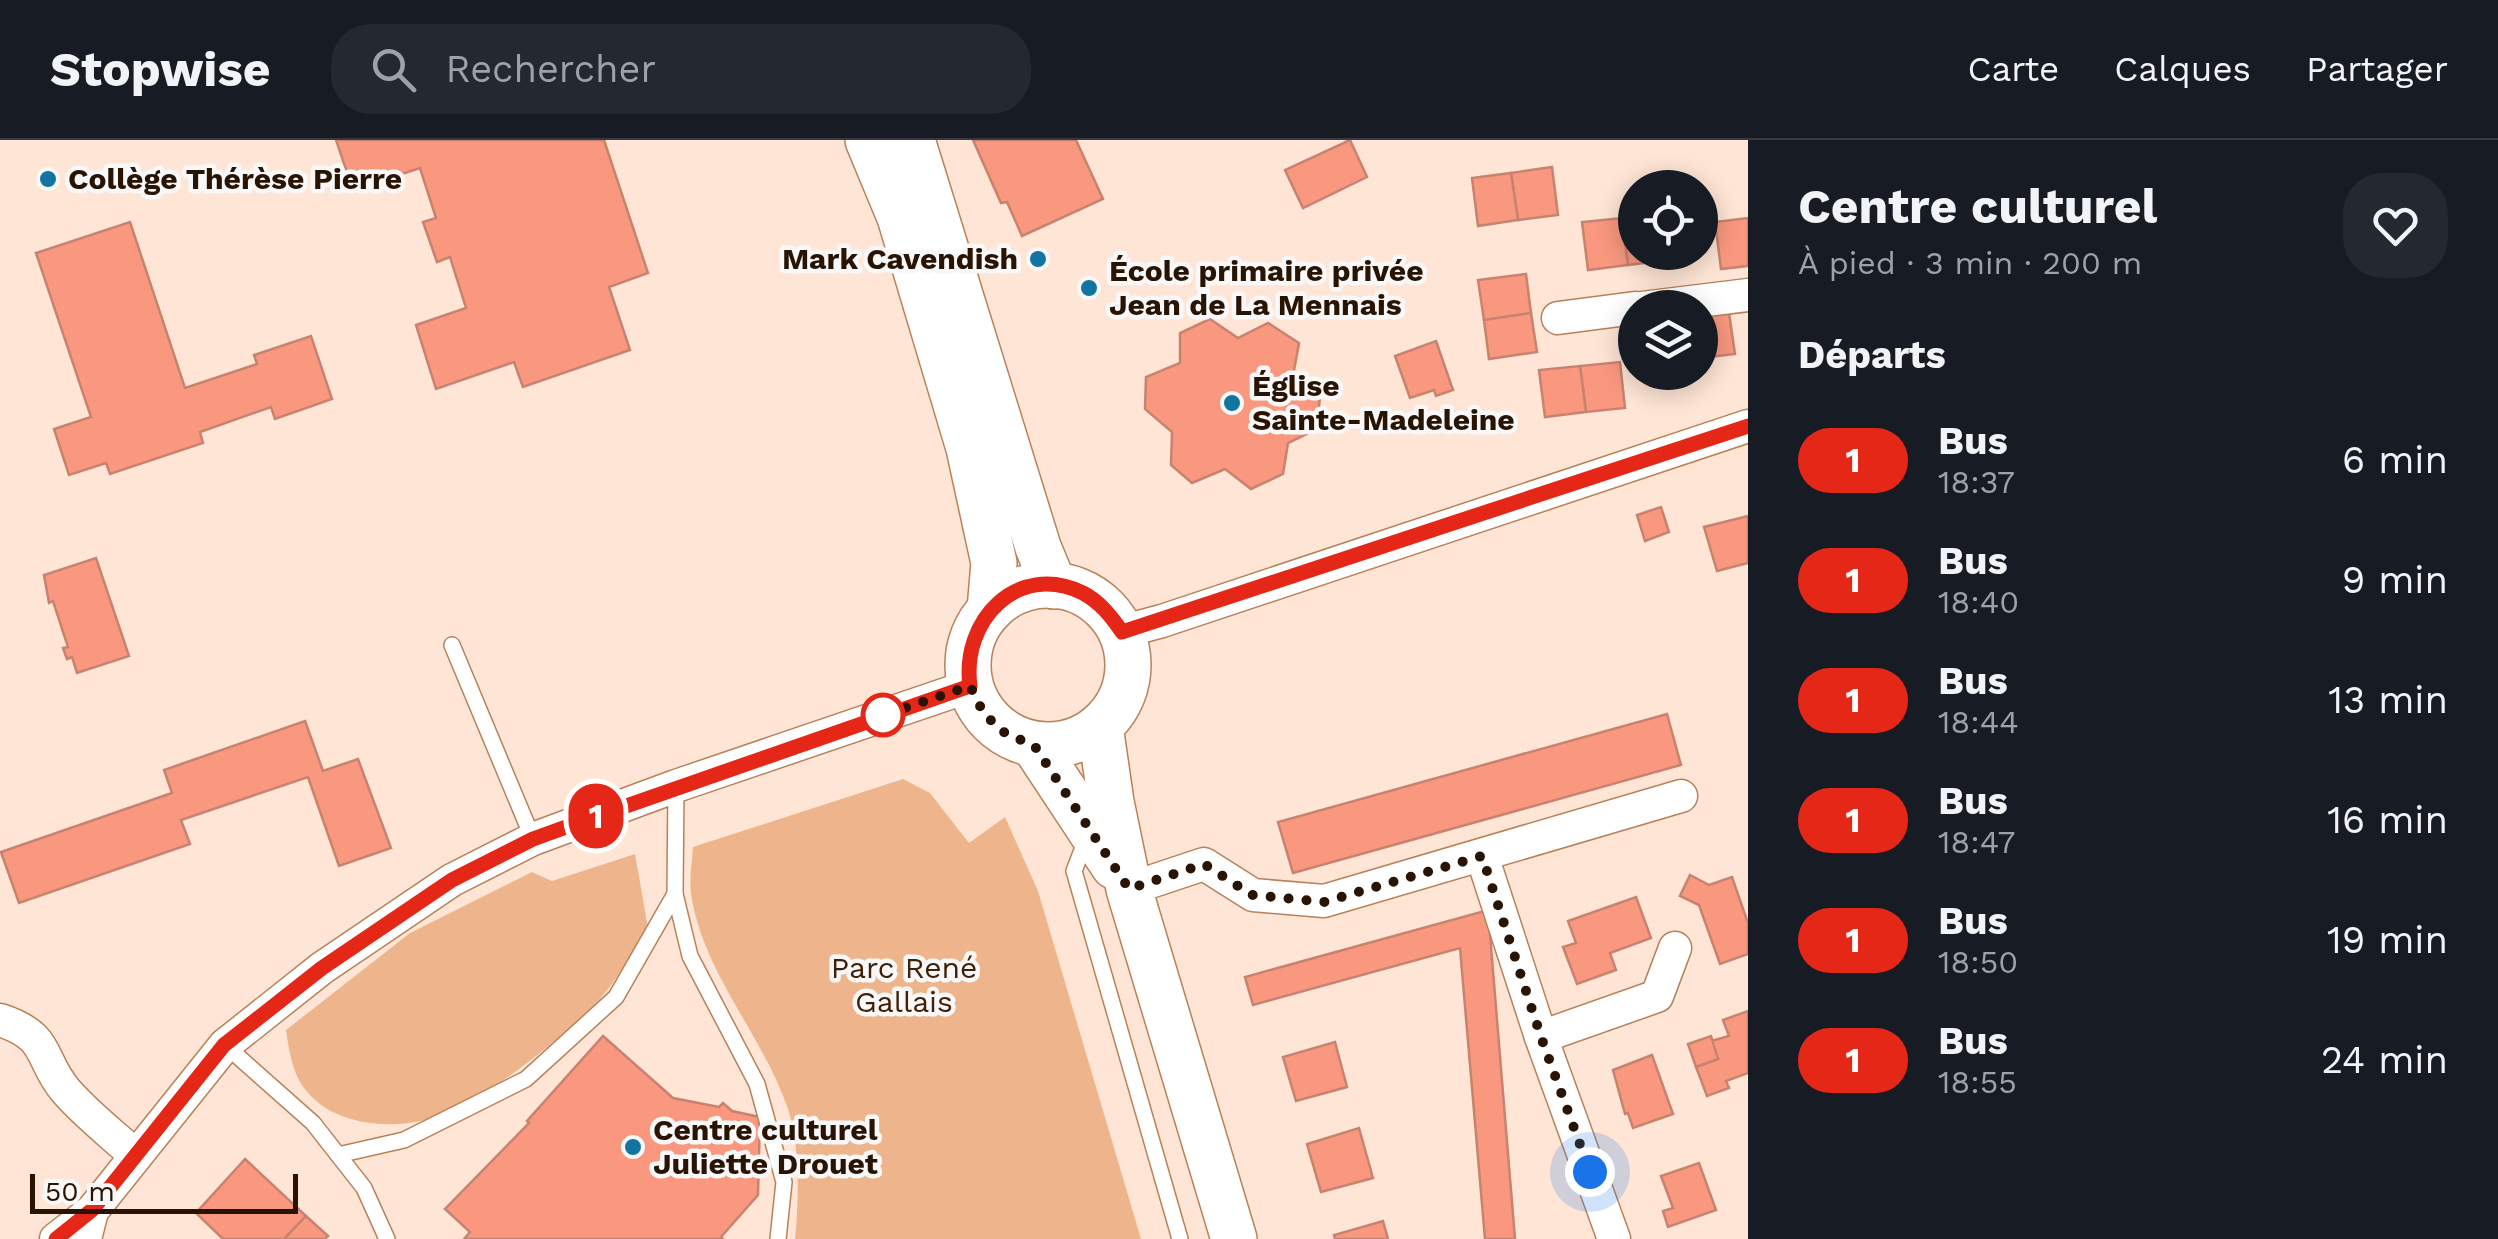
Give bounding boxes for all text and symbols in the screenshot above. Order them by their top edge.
search box [331,24,1031,114]
text: Stopwise [50,41,271,98]
icon: search [366,42,421,97]
text: Rechercher [446,47,656,91]
text: Carte [1967,48,2059,90]
text: Calques [2114,48,2251,90]
text: Partager [2306,48,2448,90]
place label: Collège Thérèse Pierre [68,161,402,196]
marker: Collège Thérèse Pierre [37,168,59,190]
map controls [1618,170,1718,390]
button: locate [1618,170,1718,270]
button: heart [2343,173,2448,278]
text: Centre culturel [1798,178,2157,235]
place label: Mark Cavendish [782,241,1018,276]
text: À pied · 3 min · 200 m [1798,244,2142,282]
marker: Mark Cavendish [1027,248,1049,270]
place label: École primaire privée Jean de La Mennais [1109,253,1424,322]
marker: École primaire privée Jean de La Mennais [1078,277,1100,299]
button: layers [1618,290,1718,390]
text: Départs [1798,333,1946,377]
place label: Église Sainte-Madeleine [1252,368,1515,437]
marker: Église Sainte-Madeleine [1221,392,1243,414]
text: Bus [1938,419,2008,463]
text: 6 min [2342,438,2448,482]
text: 1 [1845,439,1861,481]
text: 18:37 [1938,463,2015,501]
text: Bus [1938,539,2008,583]
text: 9 min [2342,558,2448,602]
text: 1 [1845,559,1861,601]
text: 18:40 [1938,583,2019,621]
text: Bus [1938,659,2008,703]
text: 13 min [2328,678,2448,722]
text: 1 [1845,679,1861,721]
unlabelled marker [862,694,904,736]
text: 18:44 [1938,703,2019,741]
text: Bus [1938,779,2008,823]
line badge: 1 [564,784,628,848]
text: 1 [588,795,604,837]
text: 16 min [2327,798,2448,842]
text: 1 [1845,799,1861,841]
text: 18:47 [1938,823,2016,861]
text: Bus [1938,899,2008,943]
text: 19 min [2327,918,2448,962]
text: 1 [1845,919,1861,961]
text: 18:50 [1938,943,2018,981]
park label: Parc René Gallais [831,950,977,1019]
text: Bus [1938,1019,2008,1063]
text: 24 min [2321,1038,2448,1082]
text: 1 [1845,1039,1861,1081]
text: 18:55 [1938,1063,2017,1101]
place label: Centre culturel Juliette Drouet [653,1112,878,1181]
marker: Centre culturel Juliette Drouet [622,1136,644,1158]
your location [1565,1147,1615,1197]
scale bar [30,1169,298,1214]
text: 50 m [45,1175,115,1208]

